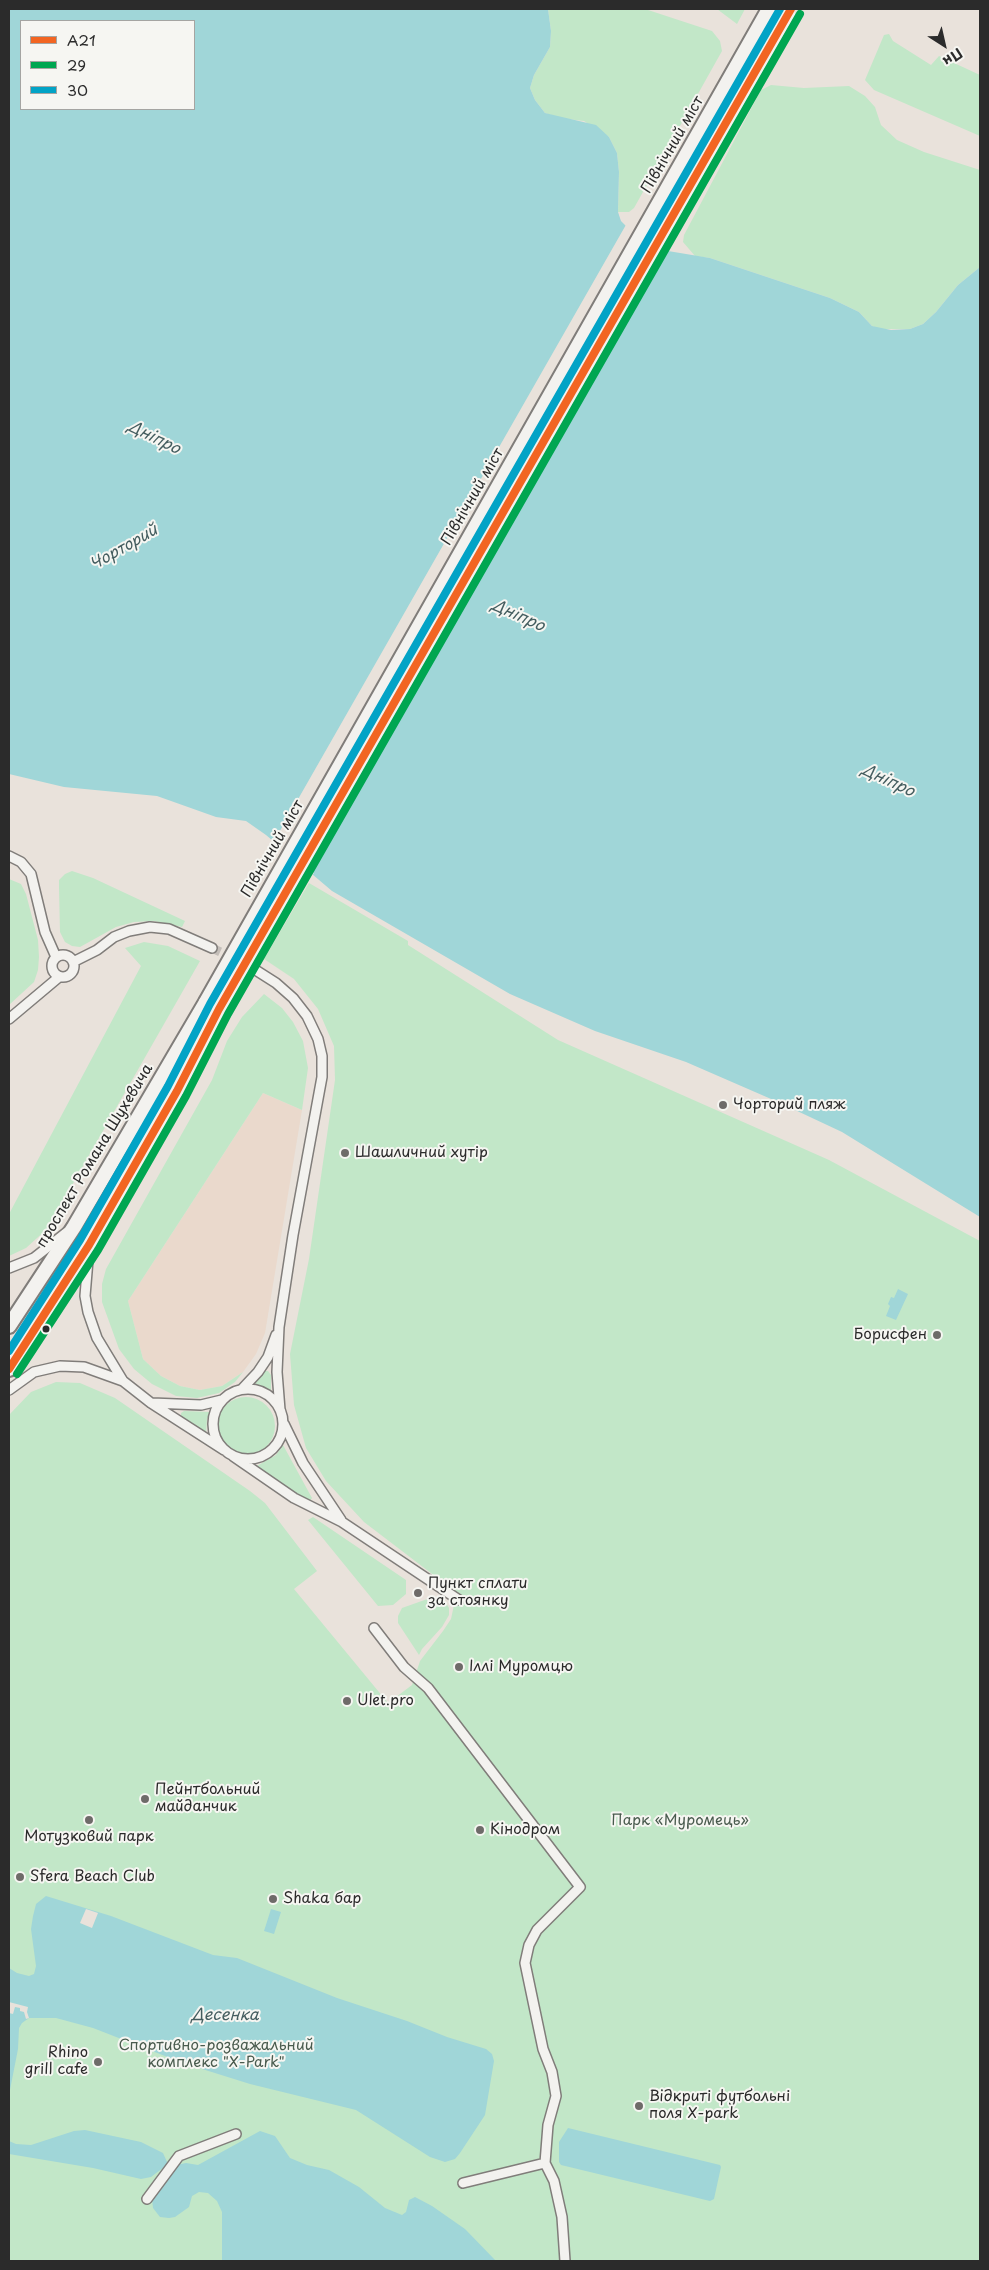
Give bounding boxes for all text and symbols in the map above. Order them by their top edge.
legend [20,20,195,110]
north arrow [919,20,969,70]
text: А21 [67,28,96,51]
text: Пн [939,43,967,72]
text: 29 [67,53,86,76]
text: 30 [67,78,88,101]
street label: Північний міст [638,93,708,197]
water label: Дніпро [125,417,183,459]
street label: Північний міст [438,445,508,549]
water label: Чорторий [87,521,161,575]
water label: Дніпро [489,596,547,636]
water label: Дніпро [859,761,917,801]
street label: Північний міст [238,797,308,901]
street label: проспект Романа Шухевича [33,1061,157,1251]
place label: Чорторий пляж [733,1096,846,1114]
marker: Чорторий пляж [717,1099,729,1111]
place label: Шашличний хутір [355,1144,488,1162]
marker: Шашличний хутір [339,1147,351,1159]
unlabelled marker [41,1324,51,1334]
place label: Борисфен [854,1326,927,1344]
marker: Борисфен [931,1329,943,1341]
place label: Пункт сплати за стоянку [428,1575,528,1610]
marker: Пункт сплати за стоянку [412,1587,424,1599]
place label: Іллі Муромцю [469,1658,573,1676]
marker: Іллі Муромцю [453,1661,465,1673]
place label: Ulet.pro [357,1692,414,1710]
marker: Ulet.pro [341,1695,353,1707]
place label: Пейнтбольний майданчик [155,1781,260,1816]
marker: Пейнтбольний майданчик [139,1793,151,1805]
park label: Парк «Муромець» [611,1812,749,1830]
marker: Мотузковий парк [83,1814,95,1826]
place label: Кінодром [490,1821,560,1839]
marker: Кінодром [474,1824,486,1836]
place label: Мотузковий парк [24,1828,154,1846]
place label: Sfera Beach Club [30,1868,155,1886]
marker: Sfera Beach Club [14,1871,26,1883]
place label: Shaka бар [283,1890,361,1908]
marker: Shaka бар [267,1893,279,1905]
water label: Десенка [191,2006,259,2026]
park label: Спортивно-розважальний комплекс "Х-Park" [119,2037,313,2072]
place label: Rhino grill cafe [25,2044,88,2079]
marker: Rhino grill cafe [92,2056,104,2068]
place label: Відкриті футбольні поля X-park [649,2088,790,2123]
marker: Відкриті футбольні поля X-park [633,2100,645,2112]

